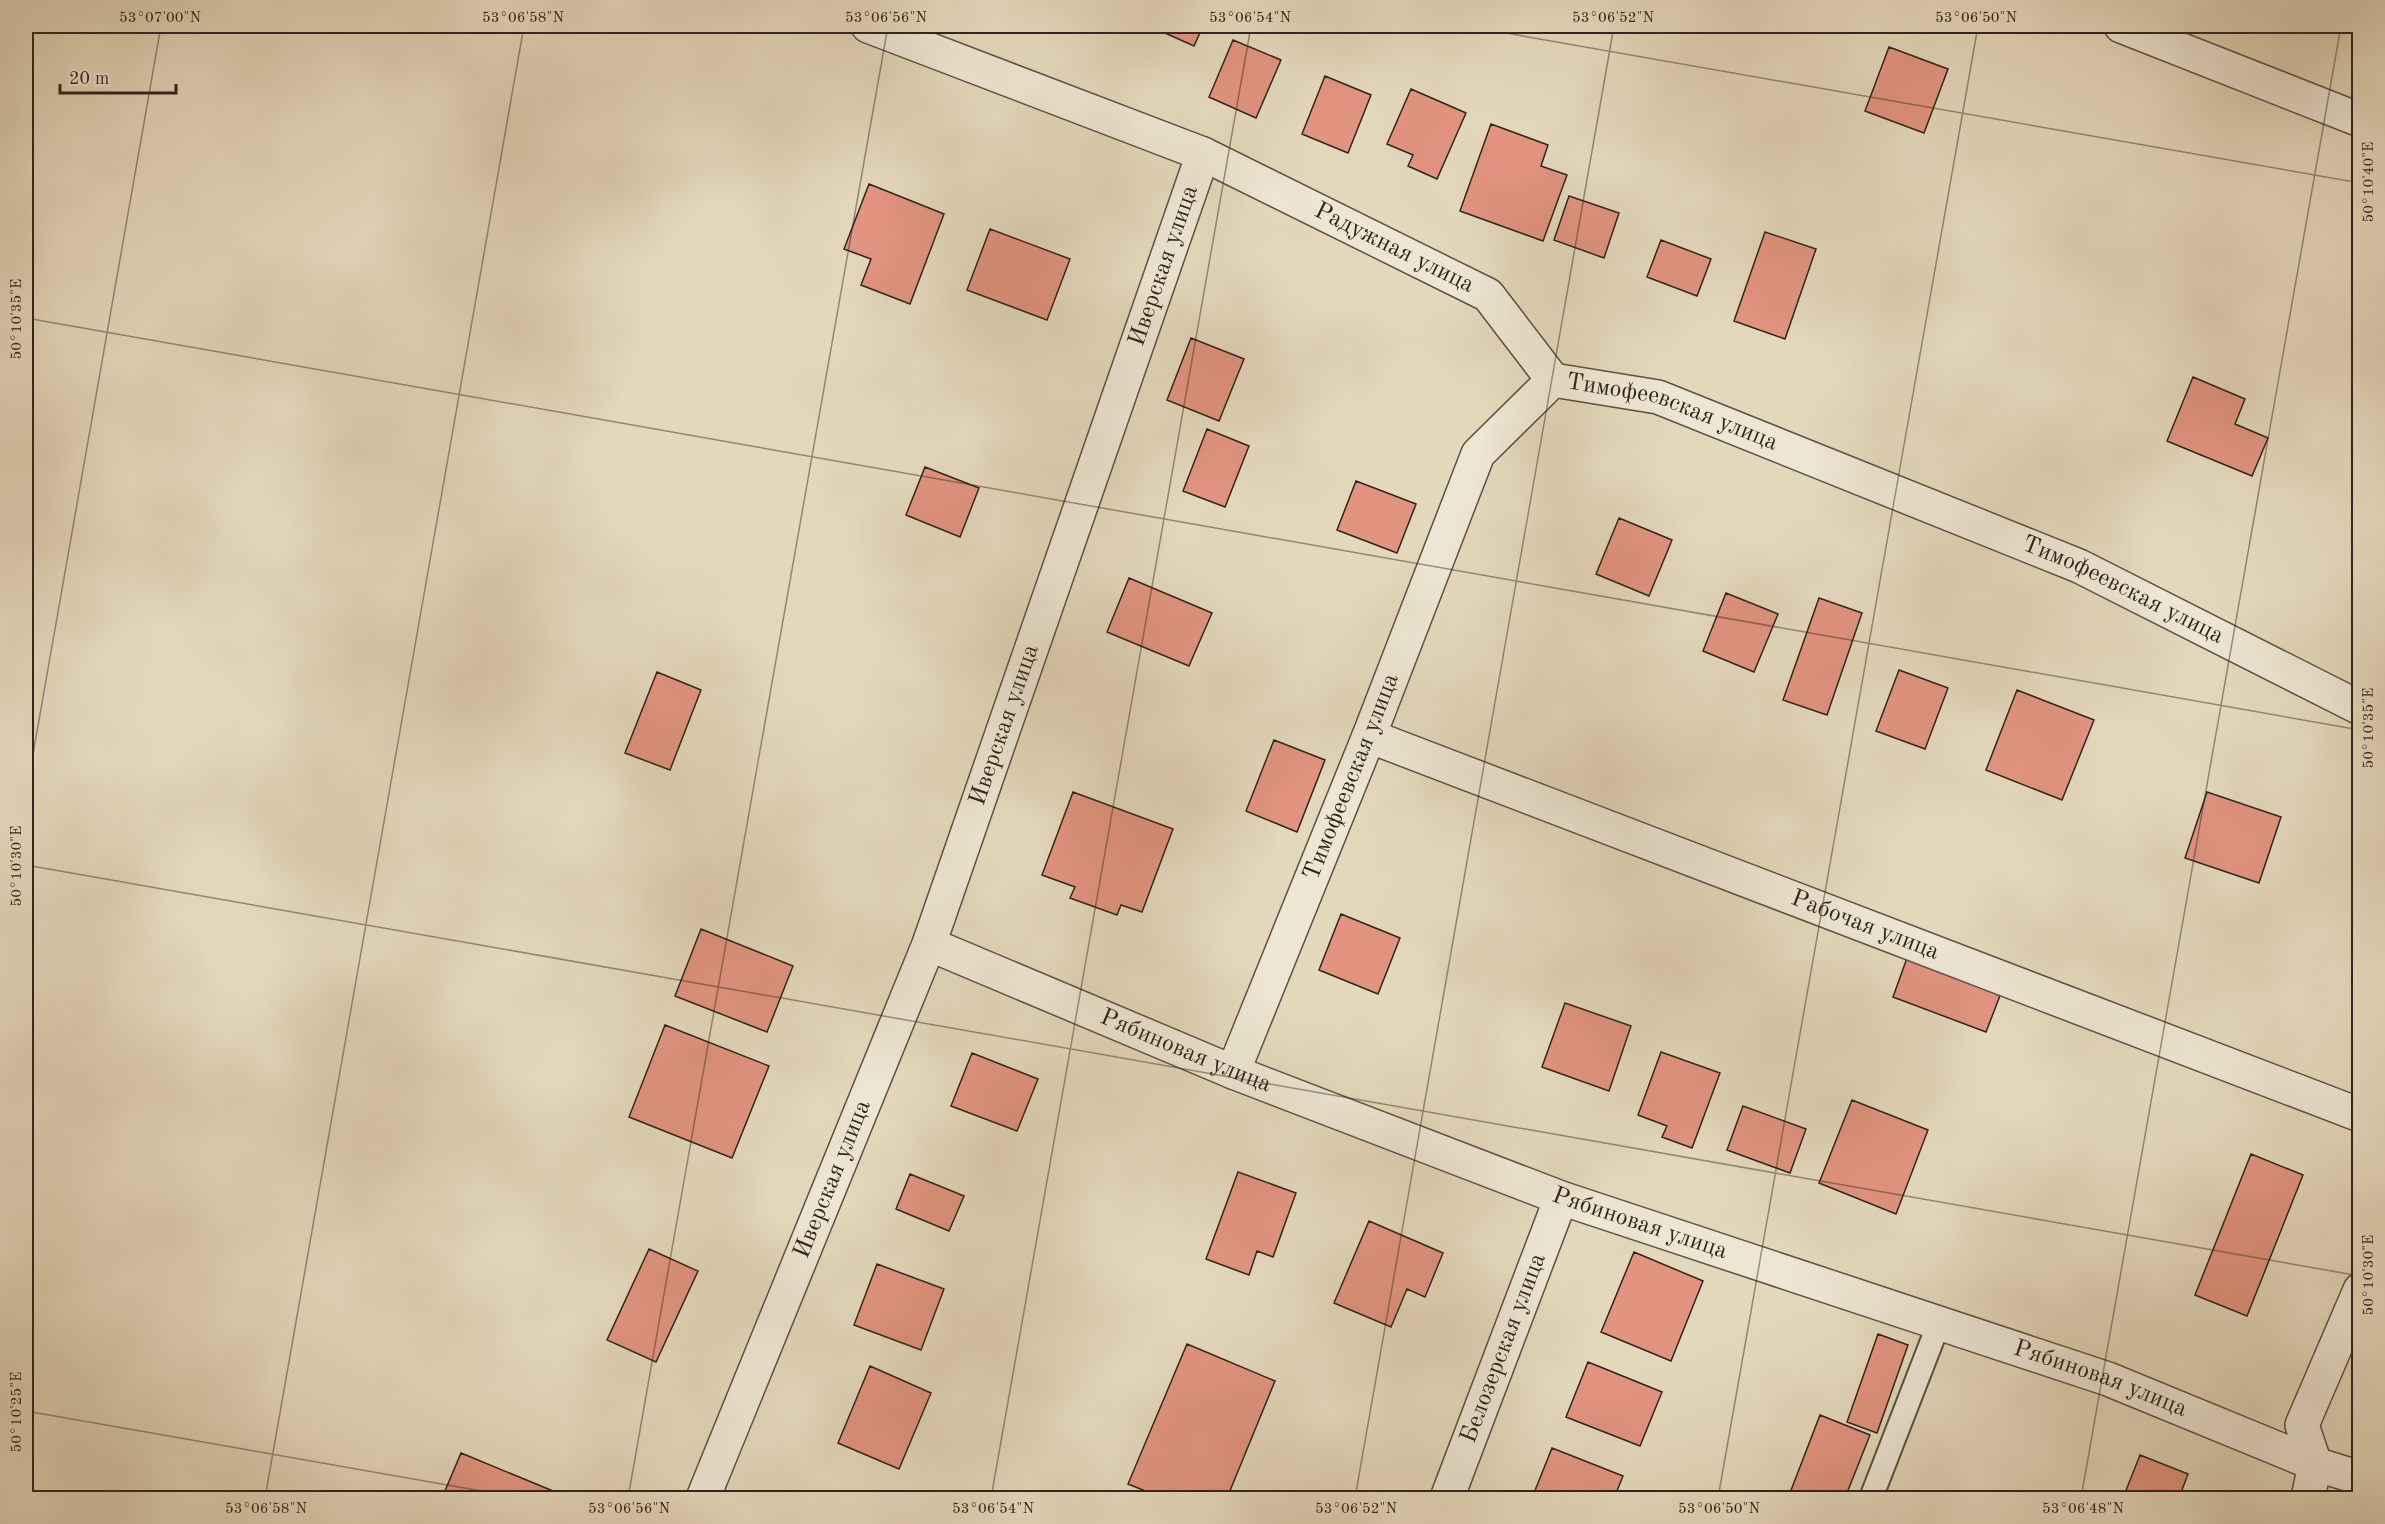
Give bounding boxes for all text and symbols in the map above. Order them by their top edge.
text: 53°07'00"N [119,11,201,26]
text: 53°06'58"N [482,11,564,26]
text: 53°06'56"N [845,11,927,26]
text: 53°06'54"N [1209,11,1291,26]
text: 53°06'52"N [1572,11,1654,26]
text: 53°06'50"N [1935,11,2017,26]
scale bar [60,57,176,95]
text: 20 m [69,70,109,88]
text: 50°10'40"E [2362,142,2377,222]
street label: Иверская улица [1125,182,1203,350]
street label: Радужная улица [1310,199,1478,298]
text: 50°10'35"E [10,279,25,359]
street label: Тимофеевская улица [1565,370,1781,456]
street label: Тимофеевская улица [2018,532,2227,649]
street label: Иверская улица [966,641,1044,809]
street label: Тимофеевская улица [1300,670,1404,884]
text: 50°10'35"E [2362,688,2377,768]
text: 50°10'30"E [10,826,25,906]
street label: Рабочая улица [1788,887,1942,965]
street label: Рябиновая улица [1096,1005,1274,1097]
street label: Иверская улица [790,1097,876,1262]
street label: Рябиновая улица [1549,1184,1730,1264]
text: 50°10'30"E [2362,1235,2377,1315]
street label: Белозерская улица [1457,1250,1551,1447]
street label: Рябиновая улица [2010,1337,2190,1422]
text: 50°10'25"E [10,1372,25,1452]
text: 53°06'58"N [225,1502,307,1517]
text: 53°06'56"N [588,1502,670,1517]
text: 53°06'54"N [952,1502,1034,1517]
text: 53°06'52"N [1315,1502,1397,1517]
text: 53°06'50"N [1678,1502,1760,1517]
text: 53°06'48"N [2042,1502,2124,1517]

